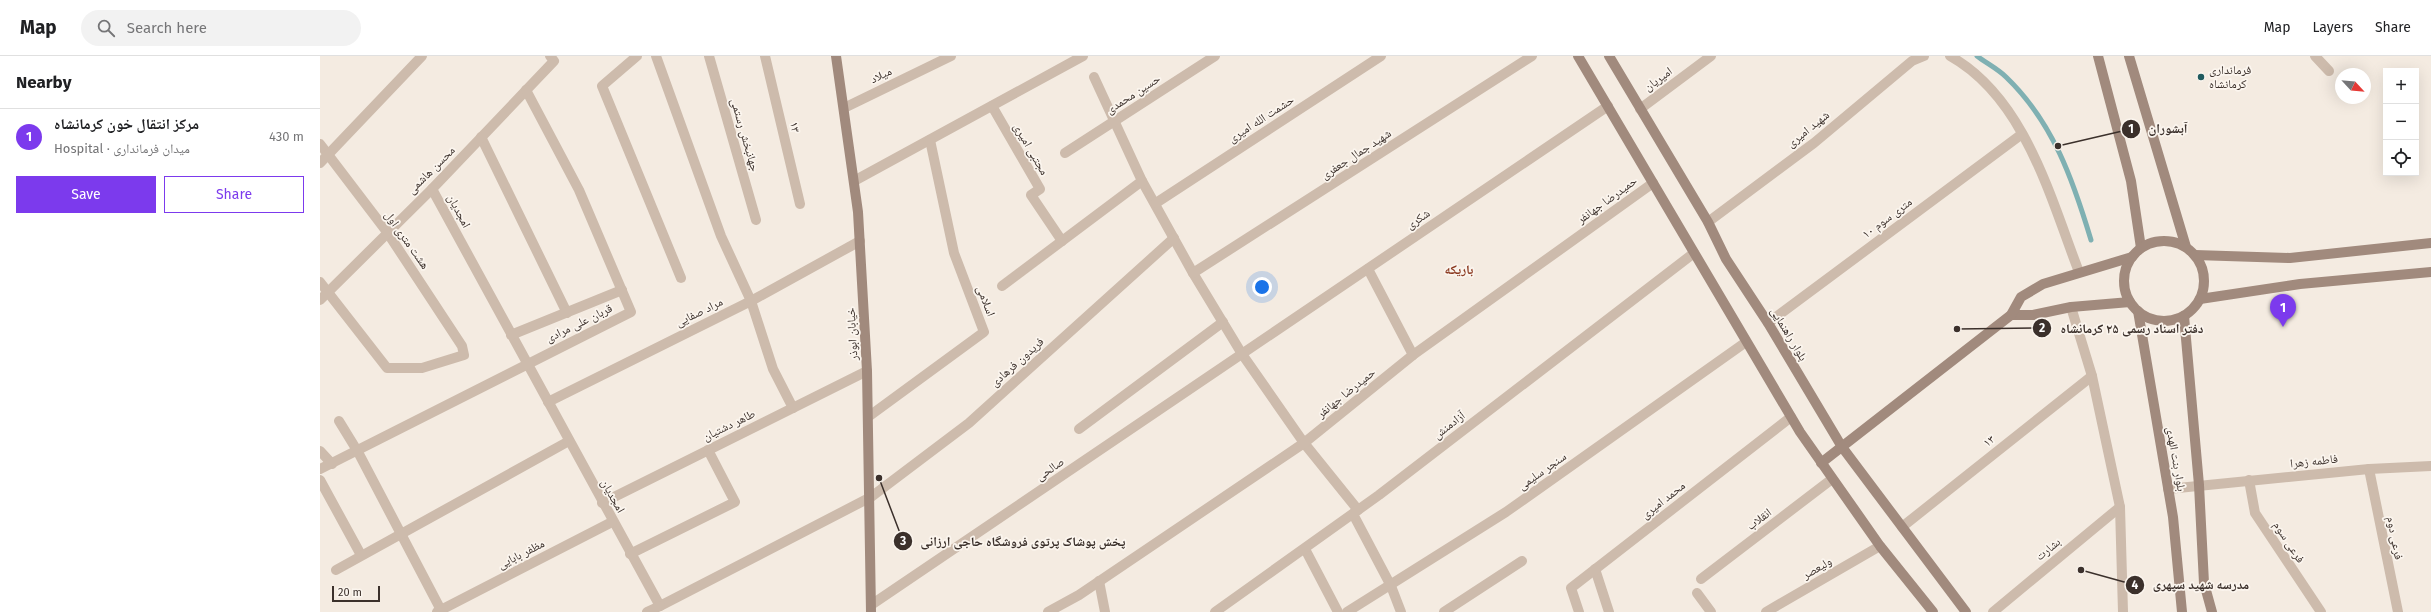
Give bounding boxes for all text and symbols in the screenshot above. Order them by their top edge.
search box [81,10,361,46]
text: Map [20,16,57,39]
icon: search [95,17,117,39]
text: Search here [127,19,207,37]
text: Map [2264,19,2290,36]
text: Layers [2312,19,2353,36]
text: Share [2375,19,2411,36]
place label: فرمانداری کرمانشاه [2209,63,2251,91]
street label: میلاد [868,64,894,86]
street label: امیریان [1641,64,1675,94]
north arrow [2335,68,2371,104]
map controls [2383,68,2419,176]
button: + [2383,68,2419,104]
street label: حسین محمدی [1103,71,1163,117]
text: Nearby [16,72,71,93]
marker: فرمانداری کرمانشاه [2196,72,2206,82]
street label: حشمت الله امیری [1226,92,1297,146]
street label: جهانبخش رستمی [728,97,762,174]
button: − [2383,104,2419,140]
street label: شهید امیری [1784,108,1832,151]
text: مرکز انتقال خون کرمانشاه [54,115,199,133]
callout: آبشوران [2121,116,2196,141]
street label: ۱۳ [787,120,803,134]
street label: مجتبی امیری [1010,121,1051,178]
text: آبشوران [2148,121,2188,136]
text: 1 [2128,122,2134,136]
street label: شهید جمال جعفری [1318,126,1394,182]
text: 1 [26,129,32,144]
text: 430 m [269,129,304,144]
button: locate [2383,140,2419,176]
text: Hospital · میدان فرمانداری [54,141,190,156]
street label: محسن هاشمی [404,143,458,197]
street label: حمیدرضا جهانفر [1573,173,1640,227]
button: Save [16,176,156,213]
button: Share [164,176,304,213]
street label: امجدیان [444,192,474,230]
street label: ۱۰ متری سوم [1859,195,1915,242]
street label: شکری [1403,206,1433,232]
street label: هشت متری اول [382,208,432,272]
district label: باریکه [1445,262,1474,277]
your location [1252,277,1272,297]
street label: اسلامی [974,284,998,318]
pin: 1 [2270,294,2296,327]
street label: مراد صفایی [673,295,725,330]
street label: قربان علی مرادی [543,301,615,345]
street label: بلوار راهنمایی [1767,305,1810,363]
street label: خیابان ابوذر [844,307,861,362]
callout: دفتر اسناد رسمی ۲۵ کرمانشاه [2032,316,2211,341]
text: 2 [2039,321,2045,335]
text: دفتر اسناد رسمی ۲۵ کرمانشاه [2060,321,2204,337]
street label: فریدون فرهادی [987,334,1047,390]
street label: حمیدرضا جهانفر [1313,365,1378,422]
street label: طاهر دشتیان [700,406,758,444]
street label: آزادمنش [1430,408,1468,442]
street label: بلوار بنت الهدی [2163,426,2189,492]
street label: ۱۳ [1980,432,1998,450]
street label: سنجر سلیمی [1515,449,1569,493]
street label: فاطمه زهرا [2289,452,2339,470]
street label: صالحی [1033,454,1067,484]
street label: امجدیان [598,477,628,515]
street label: محمد امیری [1638,478,1688,522]
street label: انقلاب [1744,505,1774,533]
street label: فرعی دوم [2383,515,2406,561]
street label: فرعی سوم [2270,519,2308,566]
callout: پخش پوشاک پرتوی فروشگاه حاجی ارزانی [893,529,1133,554]
text: 3 [899,534,906,548]
text: پخش پوشاک پرتوی فروشگاه حاجی ارزانی [921,534,1125,550]
street label: بشارت [2033,535,2064,564]
street label: مظفر بابایی [495,536,547,572]
street label: ولیعصر [1799,554,1834,583]
callout: مدرسه شهید سپهری [2125,572,2257,597]
text: مدرسه شهید سپهری [2153,577,2249,593]
text: 4 [2132,578,2139,592]
scale bar [332,584,380,603]
text: 20 m [338,586,362,599]

